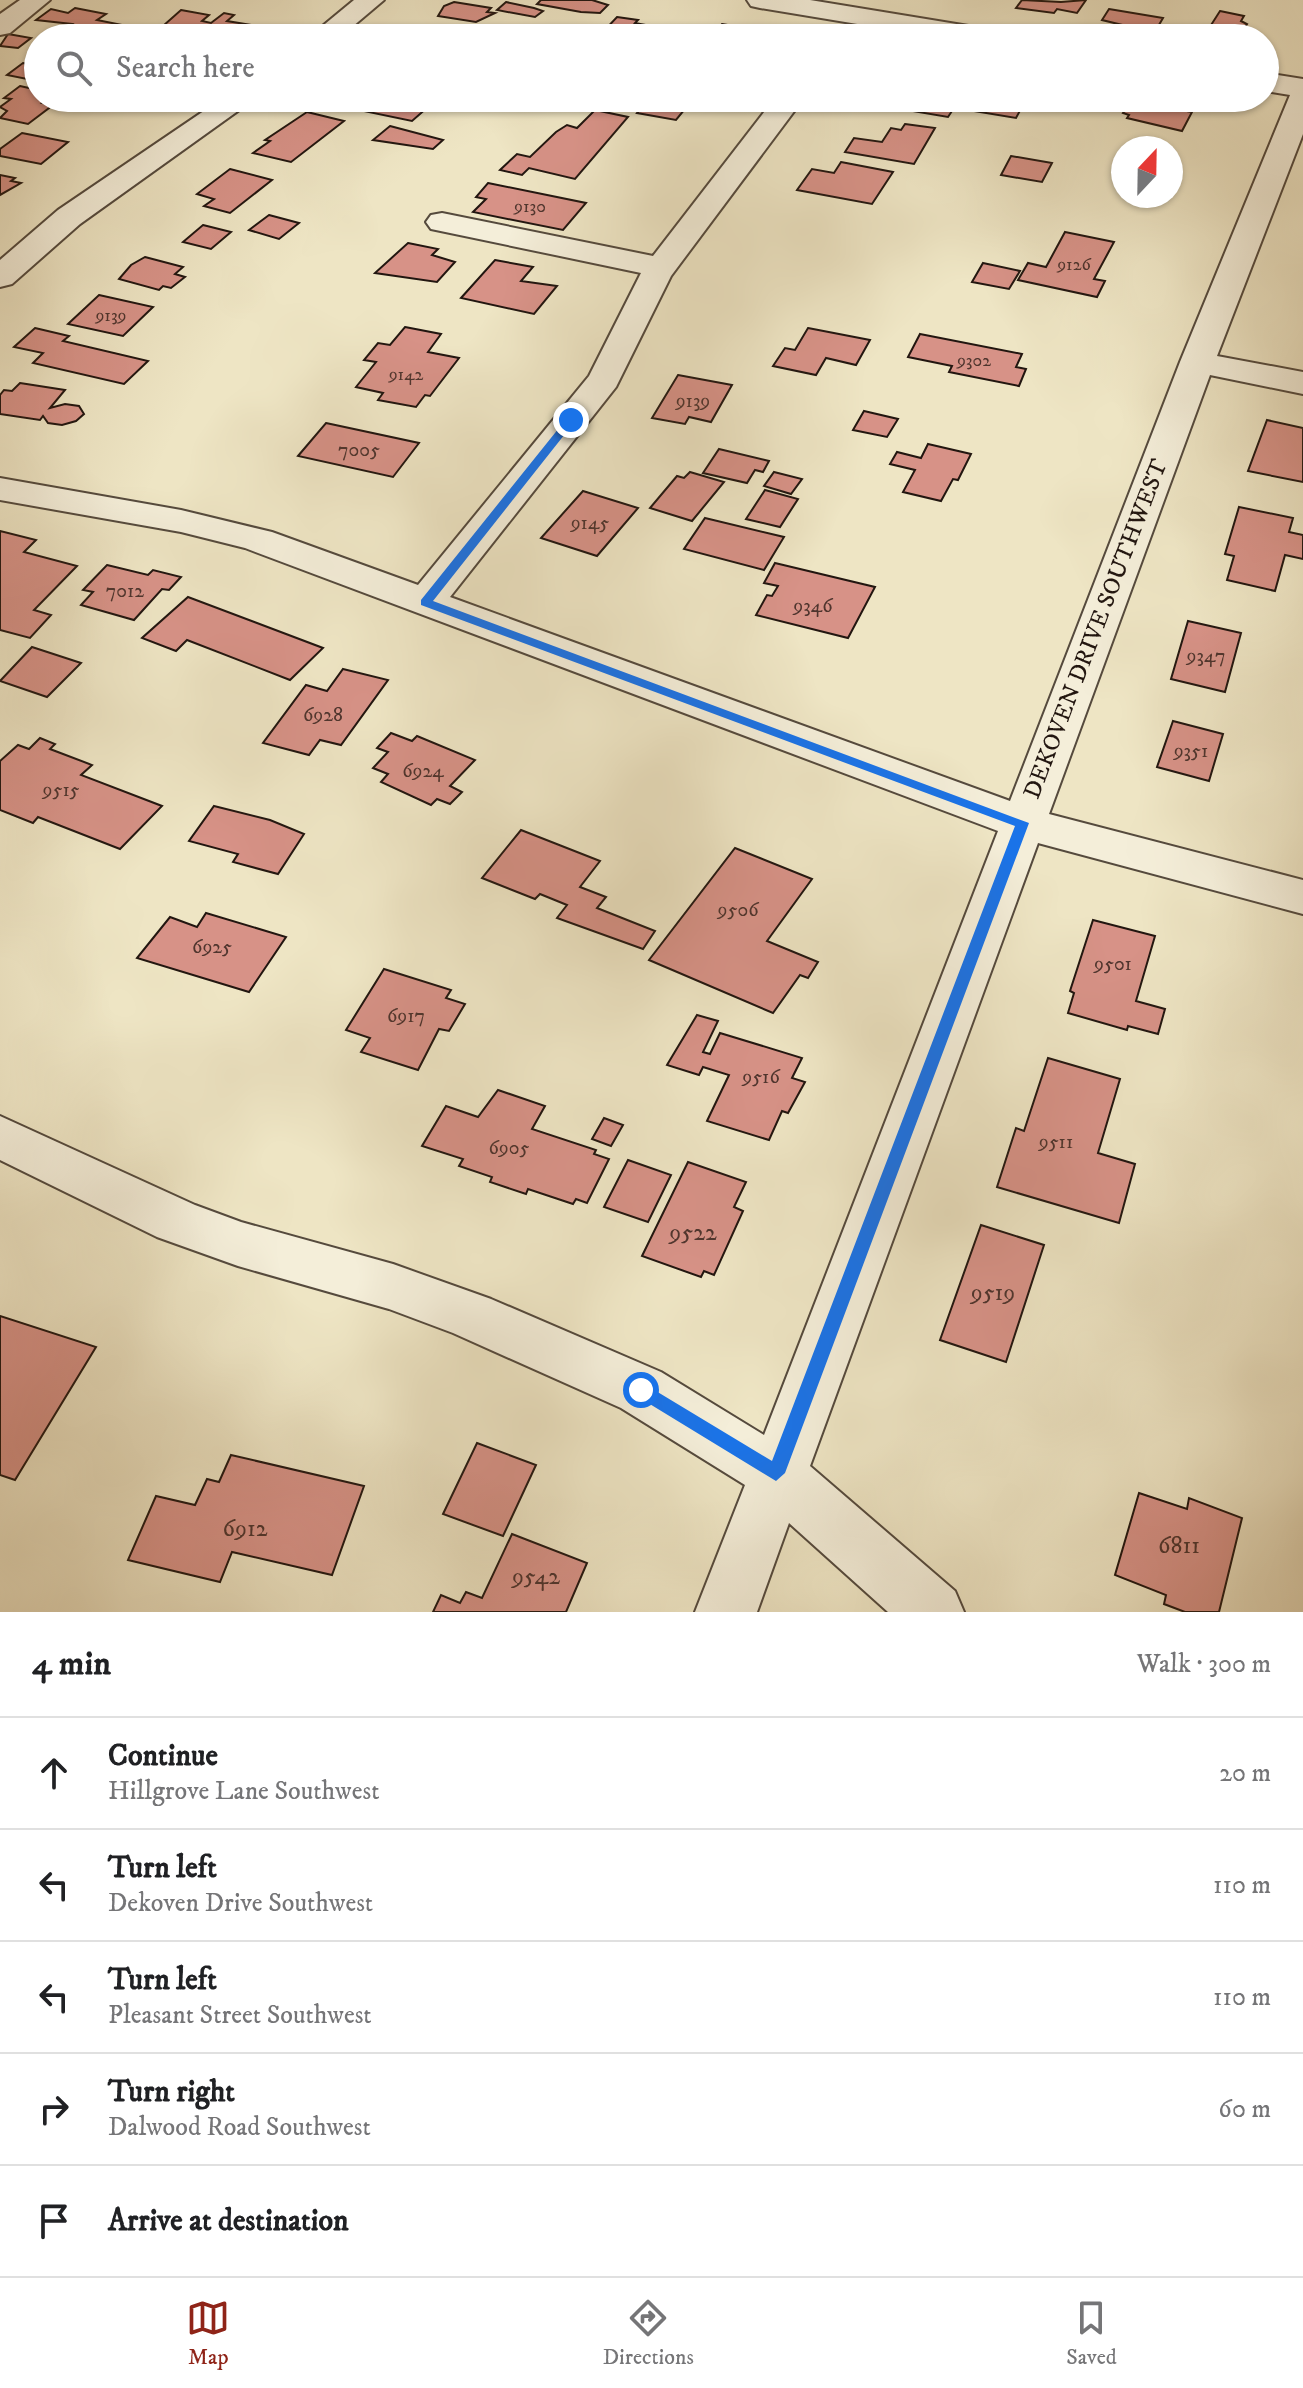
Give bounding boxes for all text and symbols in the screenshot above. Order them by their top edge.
search box [24,24,1279,112]
icon: search [52,46,96,90]
text: Search here [116,50,255,87]
north arrow [1111,136,1183,208]
house number: 9130 [513,196,546,218]
house number: 9126 [1056,254,1091,276]
house number: 9139 [94,305,127,327]
house number: 9302 [956,350,991,372]
house number: 9142 [388,364,424,386]
house number: 9139 [675,389,710,414]
route end [553,402,589,438]
house number: 7005 [338,438,380,463]
street label: DEKOVEN DRIVE SOUTHWEST [1017,455,1175,803]
house number: 9145 [570,511,609,536]
house number: 7012 [106,579,144,604]
house number: 9346 [792,594,833,619]
house number: 9347 [1186,644,1225,669]
house number: 6928 [303,703,343,728]
house number: 9351 [1173,739,1208,764]
house number: 6924 [402,759,444,784]
house number: 9515 [41,778,80,803]
house number: 9506 [716,898,759,923]
house number: 6925 [192,935,232,960]
house number: 9501 [1093,952,1132,977]
house number: 6917 [387,1004,425,1029]
house number: 9516 [741,1065,780,1090]
house number: 9511 [1038,1130,1073,1155]
house number: 6905 [488,1136,530,1161]
house number: 9522 [668,1218,717,1248]
house number: 9519 [970,1278,1015,1308]
route start [623,1372,659,1408]
house number: 6912 [223,1514,268,1544]
house number: 6811 [1158,1531,1200,1561]
house number: 9542 [511,1562,560,1592]
text: 4 min [32,1643,111,1685]
text: Walk · 300 m [1137,1648,1271,1681]
text: Continue [108,1738,218,1775]
icon: ahead [32,1751,76,1795]
text: 20 m [1219,1757,1271,1790]
text: Hillgrove Lane Southwest [108,1775,379,1808]
text: Turn left [108,1850,217,1887]
icon: left [32,1863,76,1907]
text: 110 m [1213,1869,1271,1902]
text: Dekoven Drive Southwest [108,1887,373,1920]
text: Turn left [108,1962,217,1999]
icon: left [32,1975,76,2019]
text: 110 m [1213,1981,1271,2014]
text: Pleasant Street Southwest [108,1999,372,2032]
text: Turn right [108,2074,235,2111]
icon: right [32,2087,76,2131]
text: 60 m [1218,2093,1271,2126]
text: Dalwood Road Southwest [108,2111,371,2144]
icon: arrive [32,2199,76,2243]
text: Arrive at destination [108,2203,349,2240]
tab: Map [186,2296,230,2371]
tab: Directions [603,2296,694,2371]
tab: Saved [1066,2296,1117,2371]

